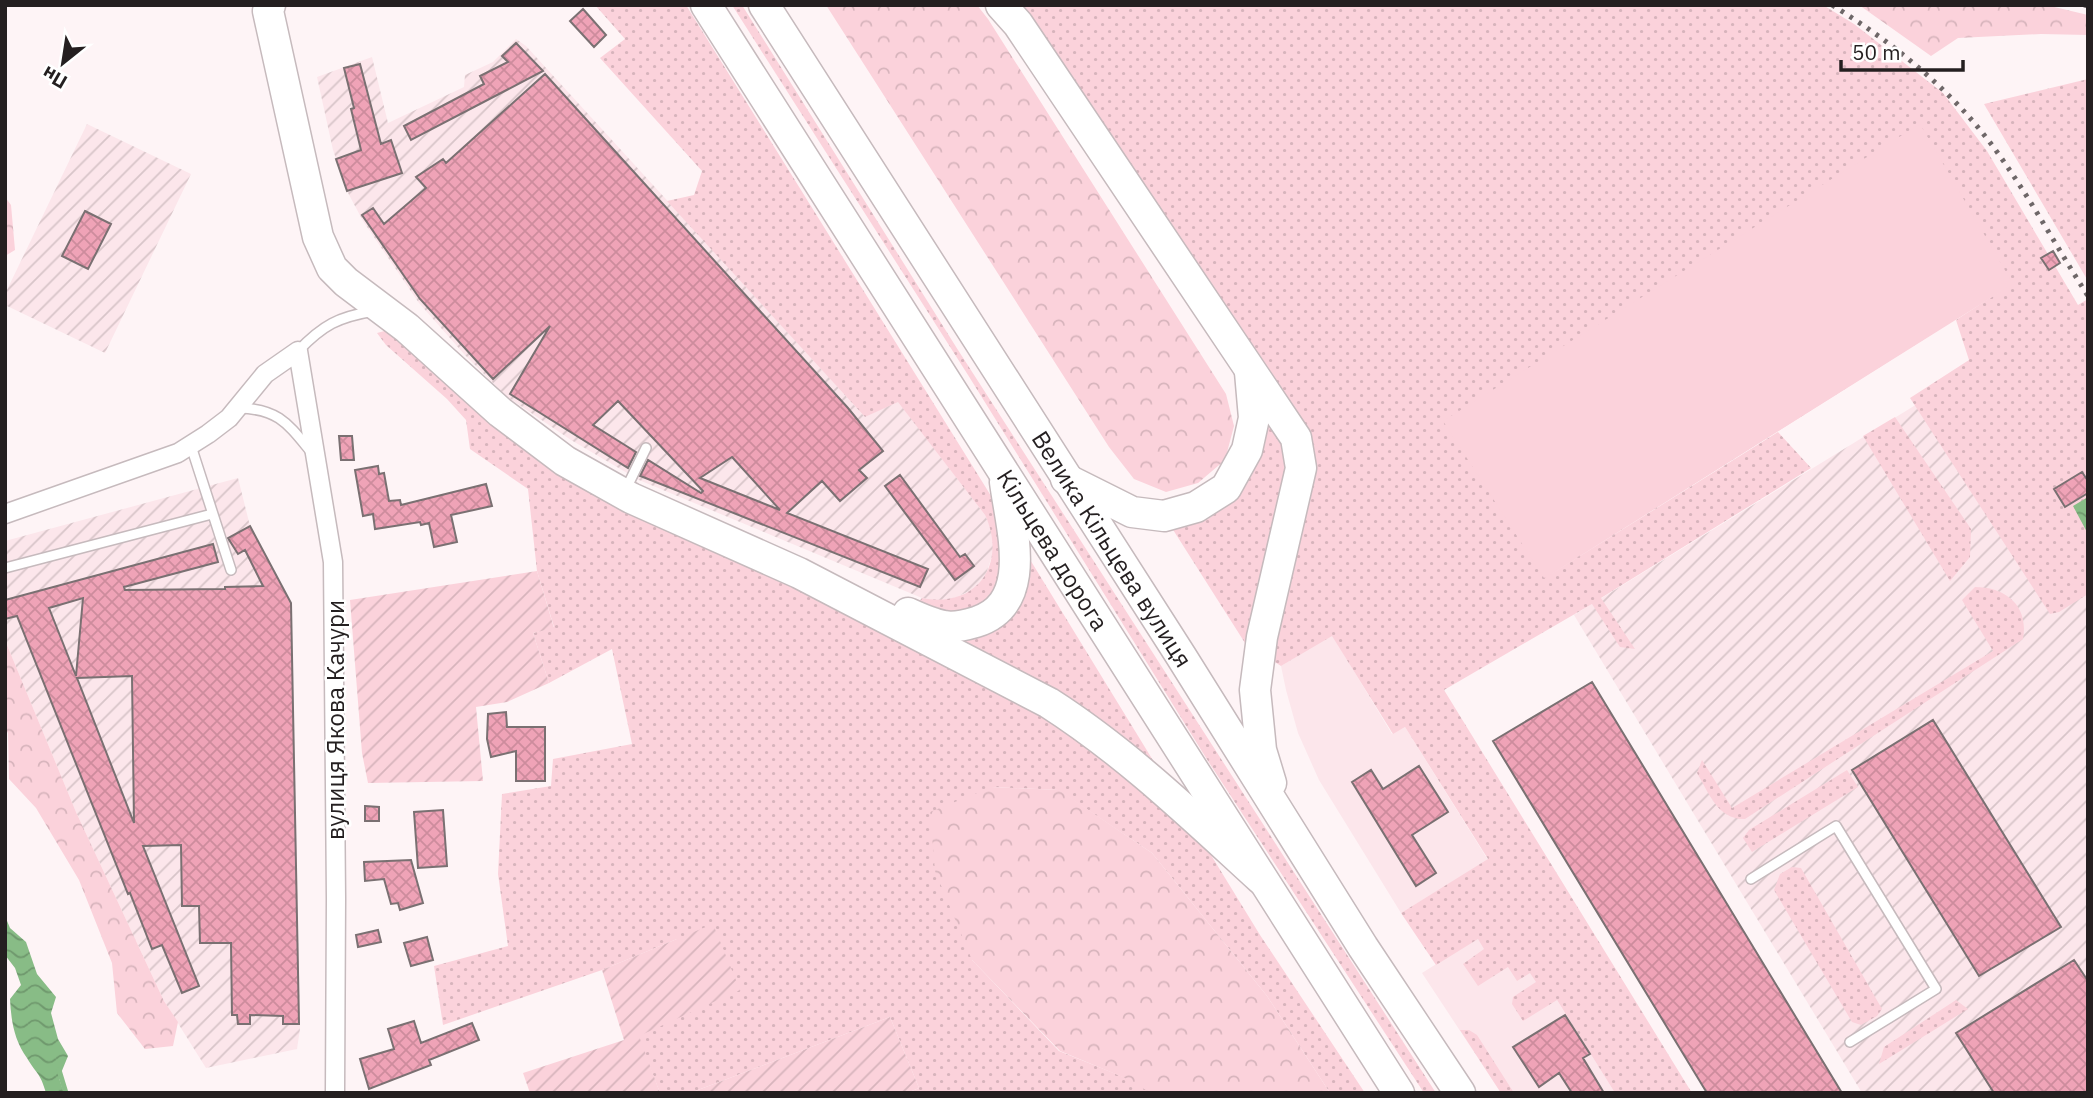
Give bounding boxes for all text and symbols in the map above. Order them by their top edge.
north arrow [28,28,98,98]
scale bar [1841,28,1964,72]
text: 50 m [1852,38,1901,66]
text: Пн [38,61,71,94]
street label: Велика Кільцева вулиця [1025,425,1200,673]
street label: Кільцева дорога [990,463,1116,637]
street label: вулиця Якова Качури [319,600,351,840]

